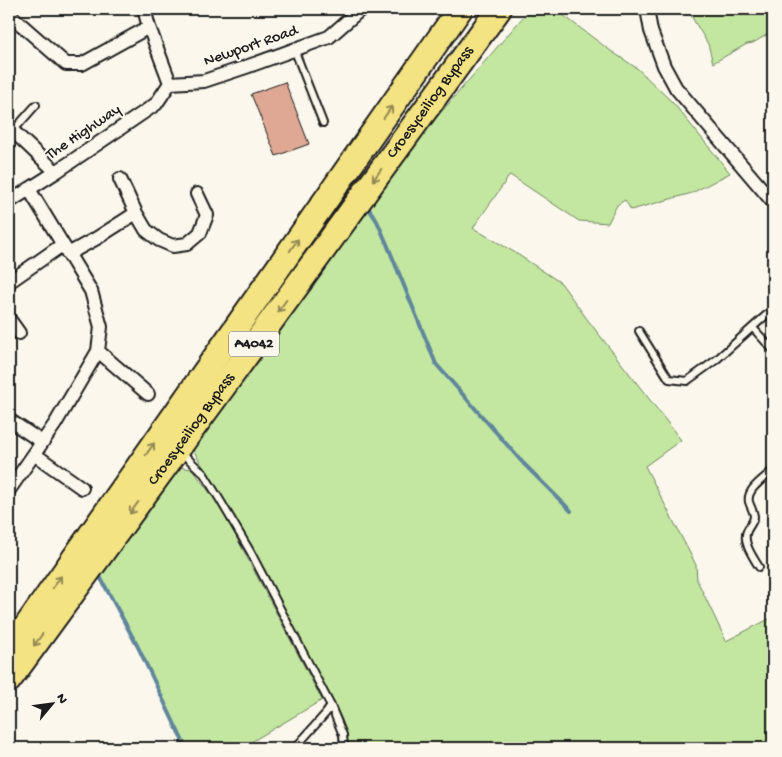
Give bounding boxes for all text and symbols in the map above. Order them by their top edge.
street label: Newport Road [201,22,302,72]
street label: Croesyceiliog Bypass [383,42,479,163]
street label: The Highway [42,101,125,166]
one-way arrow [383,105,393,119]
one-way arrow [372,168,383,181]
one-way arrow [289,238,299,252]
one-way arrow [276,299,287,312]
road number: A4042 [229,332,279,356]
street label: Croesyceiliog Bypass [144,369,240,490]
one-way arrow [145,443,156,457]
one-way arrow [129,501,139,515]
one-way arrow [52,576,62,590]
one-way arrow [33,632,44,646]
north arrow [28,680,78,730]
text: N [52,691,71,707]

